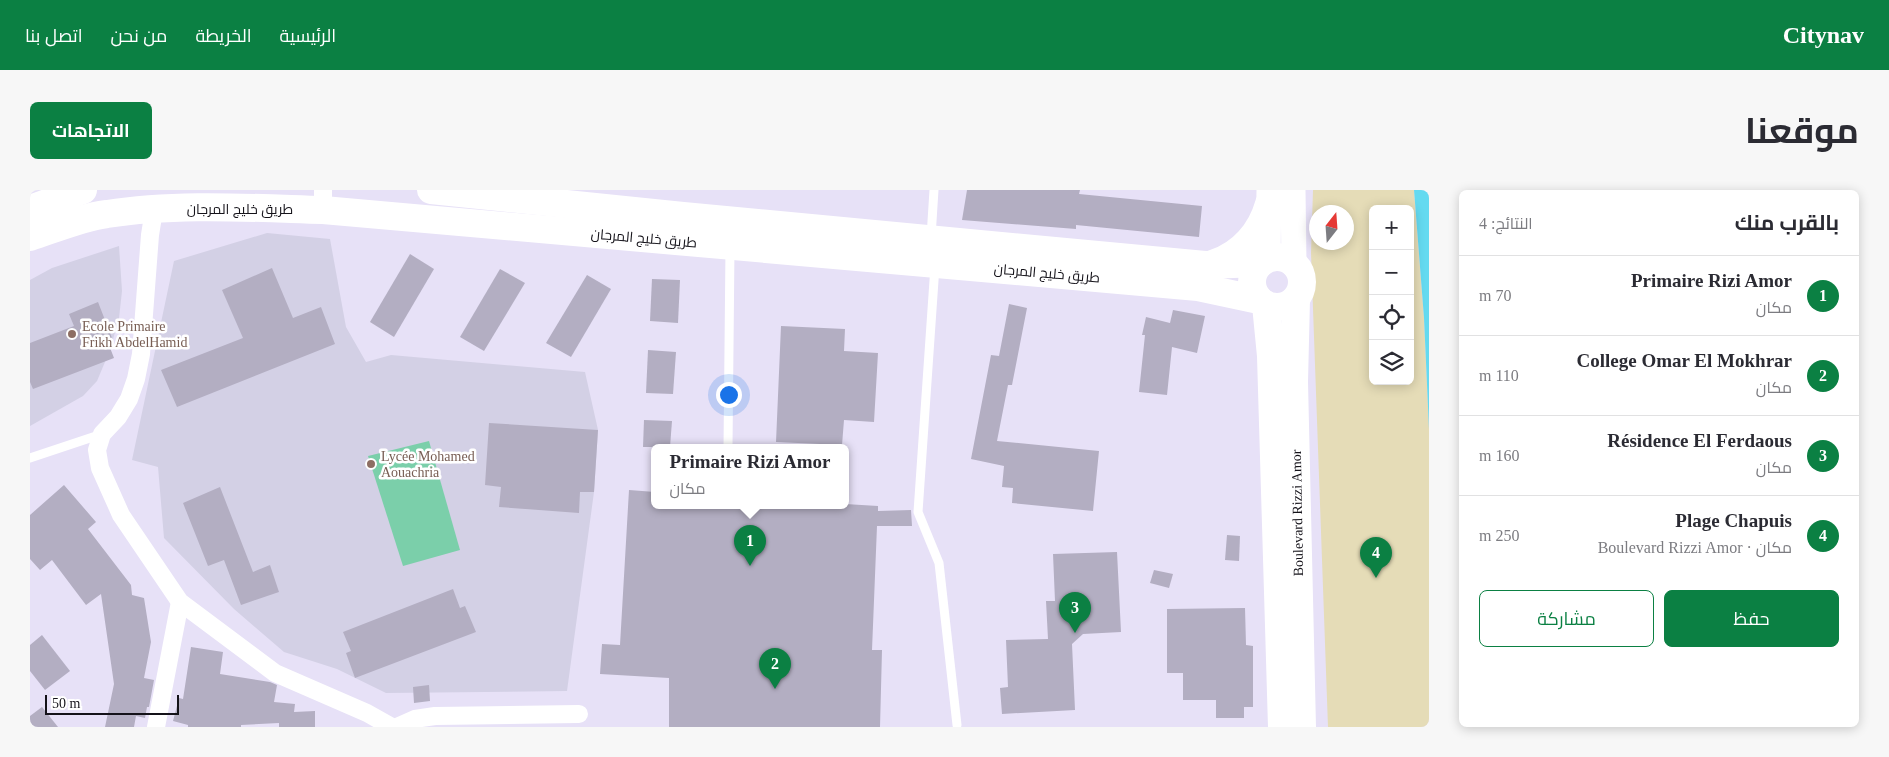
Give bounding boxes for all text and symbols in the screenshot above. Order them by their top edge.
text: Citynav [1783,22,1864,48]
text: اتصل بنا [25,26,83,46]
text: من نحن [111,26,167,46]
text: الخريطة [195,26,252,46]
text: الرئيسية [280,26,336,46]
button: الاتجاهات [30,102,152,159]
text: موقعنا [1745,112,1859,151]
street label: طريق خليج المرجان [187,202,293,218]
north arrow [1309,205,1354,250]
map controls [1369,205,1414,385]
button: + [1369,205,1414,250]
text: بالقرب منك [1735,211,1839,235]
text: النتائج: 4 [1479,215,1533,232]
street label: طريق خليج المرجان [590,226,698,252]
button: − [1369,250,1414,295]
street label: طريق خليج المرجان [993,261,1101,287]
text: Primaire Rizi Amor [1631,270,1792,291]
text: 70 m [1479,287,1511,304]
text: 1 [1819,287,1827,304]
button: locate [1369,295,1414,340]
text: مكان [1756,299,1792,316]
place label: Ecole Primaire Frikh AbdelHamid [82,319,187,350]
marker: Ecole Primaire Frikh AbdelHamid [66,328,78,340]
button: layers [1369,340,1414,385]
text: College Omar El Mokhrar [1577,350,1792,371]
text: 110 m [1479,367,1519,384]
text: 2 [1819,367,1827,384]
text: مكان [1756,379,1792,396]
your location [716,382,742,408]
text: Résidence El Ferdaous [1607,430,1792,451]
popup [651,444,849,509]
text: 160 m [1479,447,1519,464]
text: 3 [1819,447,1827,464]
place label: Lycée Mohamed Aouachria [381,449,475,480]
street label: Boulevard Rizzi Amor [1289,449,1306,576]
text: Primaire Rizi Amor [669,451,831,472]
marker: Lycée Mohamed Aouachria [365,458,377,470]
text: مكان [1756,459,1792,476]
text: مكان [669,480,706,497]
text: Plage Chapuis [1675,510,1792,531]
pin: 1 [734,525,766,566]
text: 250 m [1479,527,1519,544]
text: 4 [1819,527,1827,544]
pin: 4 [1360,537,1392,578]
text: مكان · Boulevard Rizzi Amor [1598,539,1792,556]
button: مشاركة [1479,590,1654,647]
button: حفظ [1664,590,1839,647]
pin: 3 [1059,592,1091,633]
pin: 2 [759,648,791,689]
scale bar [45,692,179,715]
text: 50 m [52,696,80,711]

